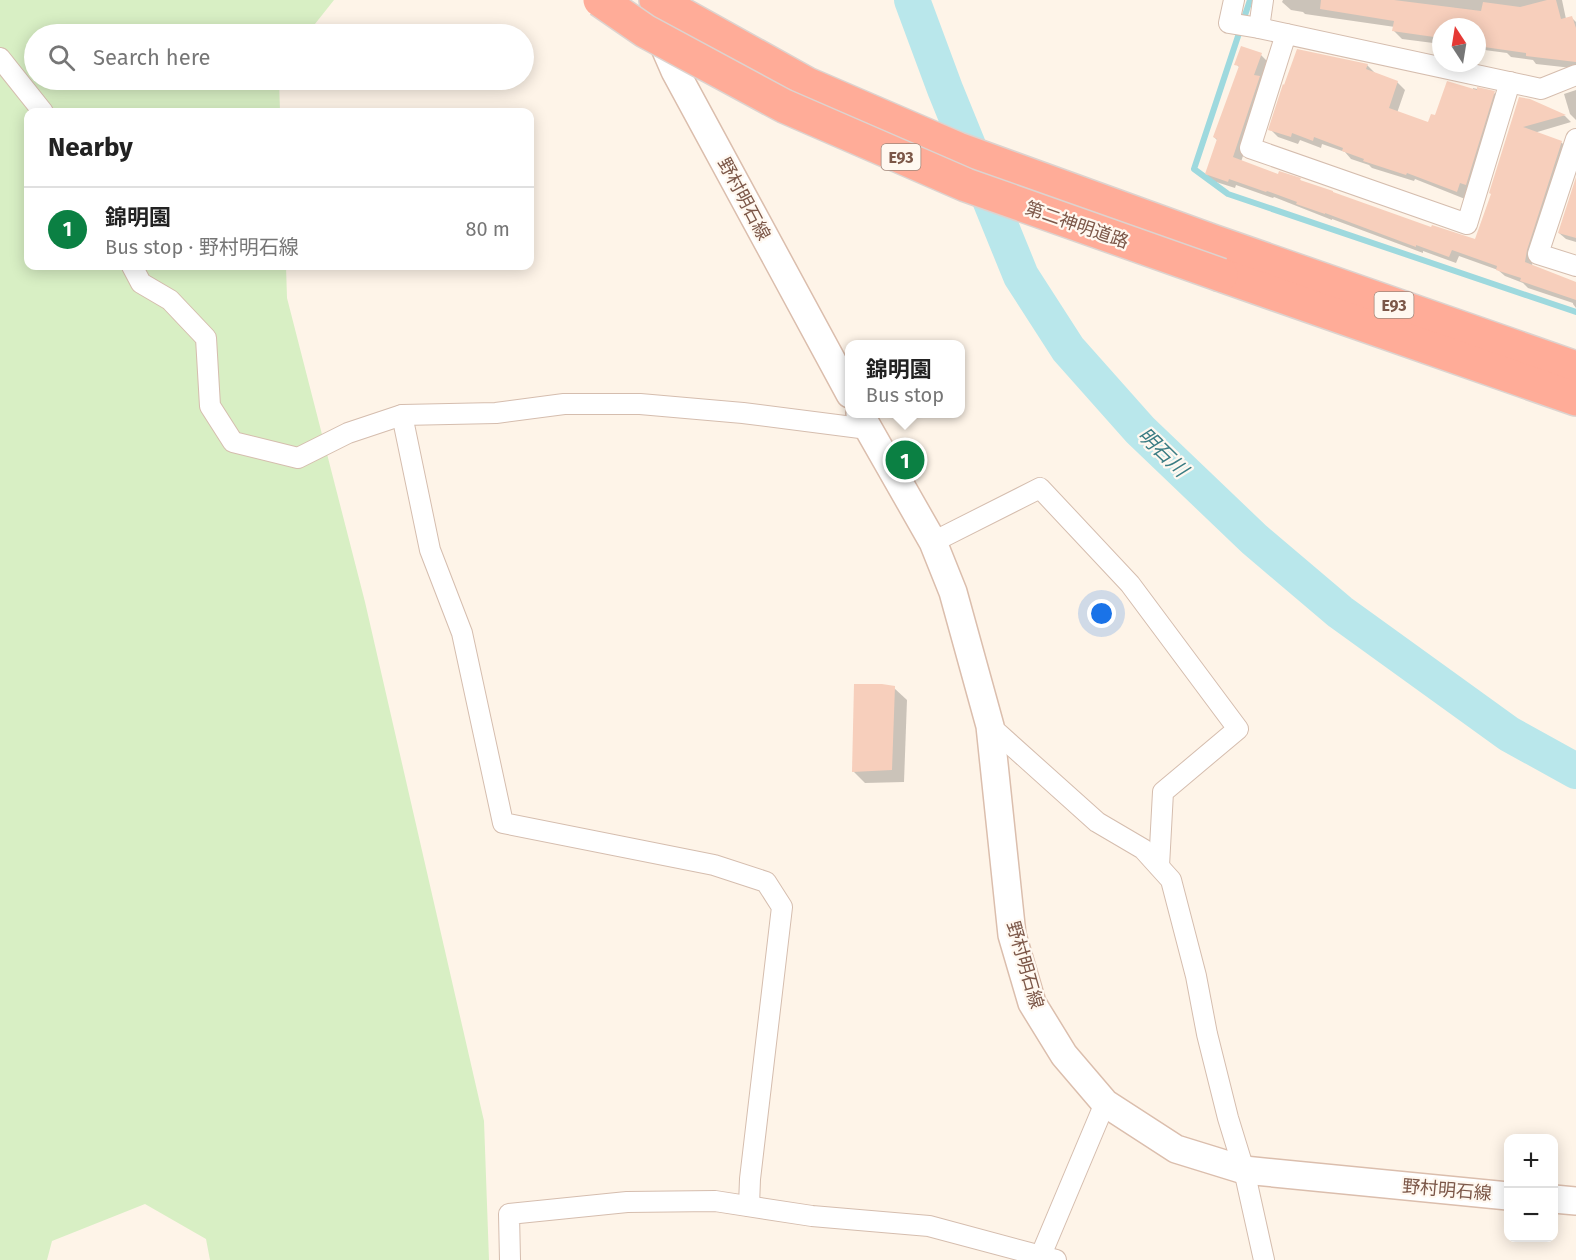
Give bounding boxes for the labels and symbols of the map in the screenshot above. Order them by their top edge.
north arrow [1432,18,1486,72]
road number: E93 [882,144,920,170]
street label: 野村明石線 [713,154,775,244]
street label: 第二神明道路 [1022,197,1132,253]
road number: E93 [1374,292,1414,318]
water label: 明石川 [1133,423,1194,483]
pin: 1 [886,438,924,482]
your location [1087,599,1116,628]
street label: 野村明石線 [1002,919,1048,1011]
street label: 野村明石線 [1401,1175,1493,1205]

